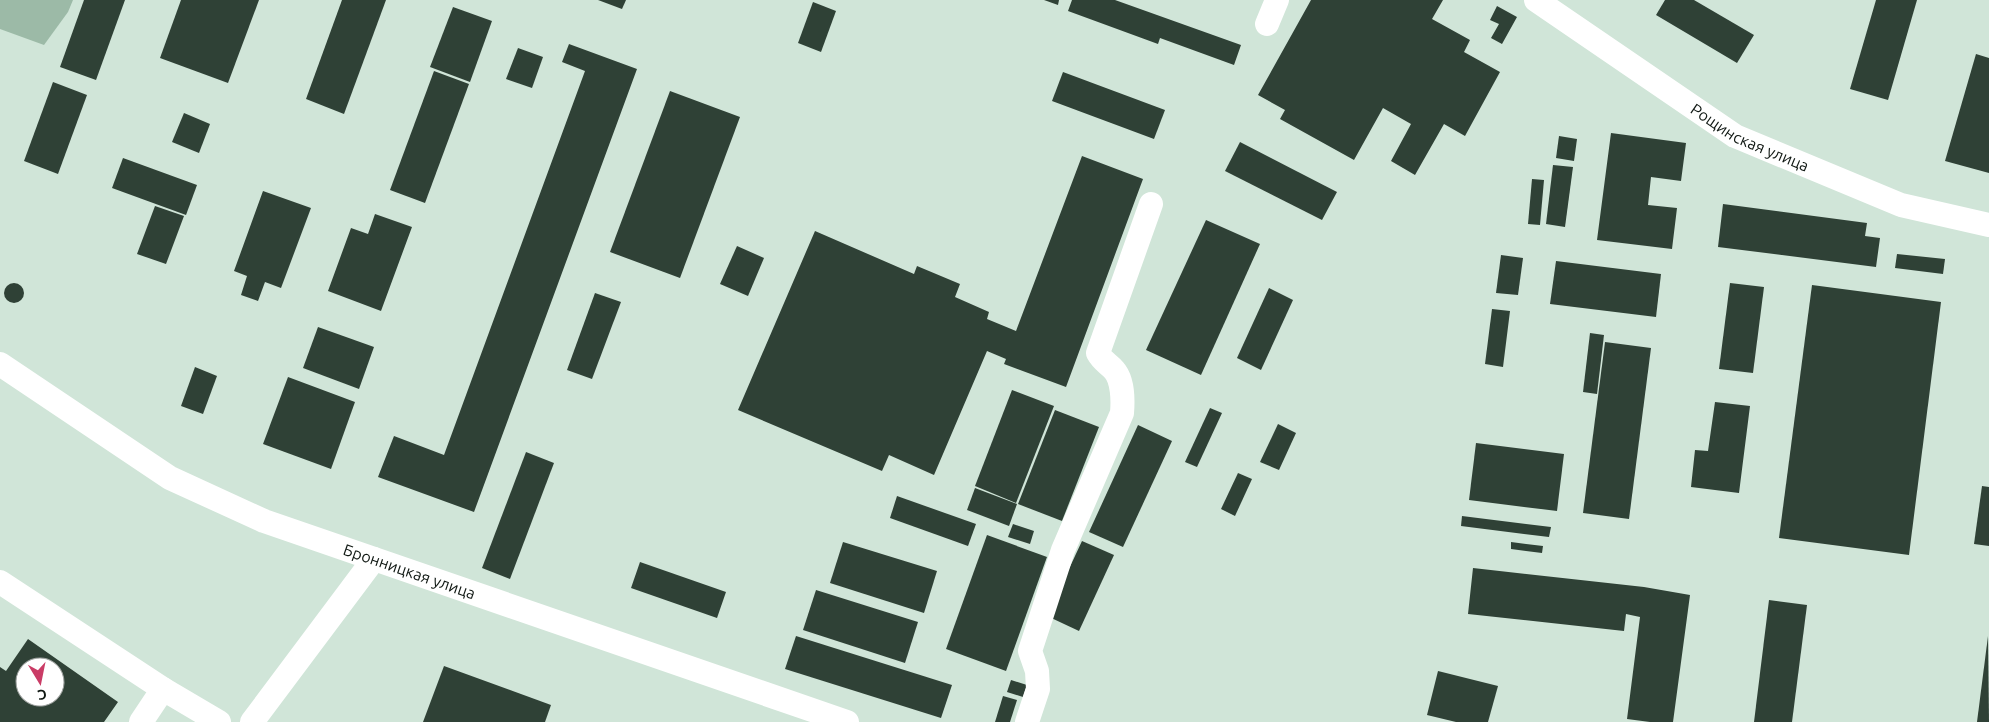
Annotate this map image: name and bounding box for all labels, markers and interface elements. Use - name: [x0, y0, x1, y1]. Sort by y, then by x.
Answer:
- street label: Рощинская улица: [1687, 100, 1812, 175]
- street label: Бронницкая улица: [341, 540, 478, 602]
- north arrow: [15, 657, 65, 707]
- text: С: [36, 686, 48, 703]

